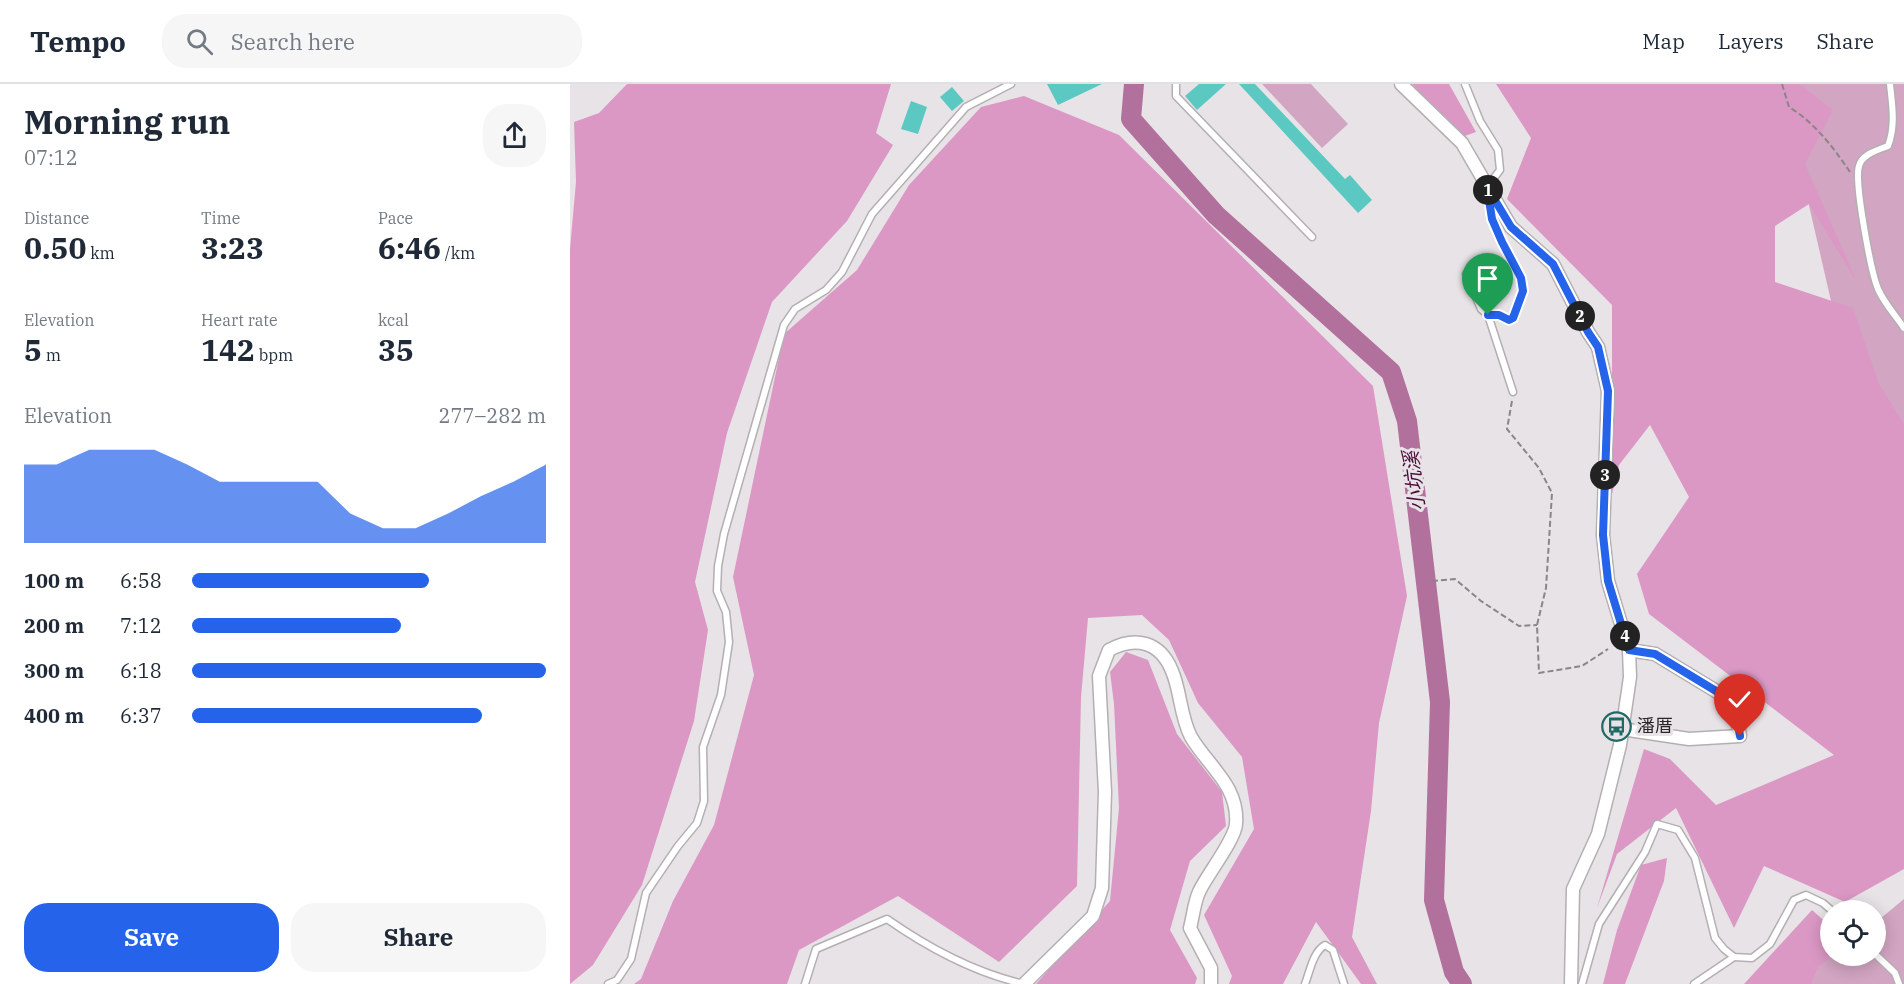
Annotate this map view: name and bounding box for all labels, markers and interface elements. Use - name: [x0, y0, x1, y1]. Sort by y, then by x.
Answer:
- search box: [162, 14, 582, 68]
- text: Tempo: [30, 23, 126, 60]
- icon: search: [183, 25, 216, 58]
- text: Search here: [231, 27, 355, 56]
- text: Map: [1642, 27, 1685, 55]
- text: Layers: [1718, 27, 1784, 55]
- text: Share: [1817, 27, 1874, 55]
- text: Morning run: [24, 100, 230, 143]
- button: share: [483, 104, 546, 167]
- text: 07:12: [24, 144, 78, 171]
- pin: 1: [1473, 175, 1503, 205]
- text: 1: [1483, 180, 1493, 200]
- text: Distance: [24, 208, 89, 228]
- text: Time: [201, 208, 240, 228]
- text: Pace: [378, 208, 413, 228]
- text: 0.50: [24, 228, 86, 267]
- text: 3:23: [201, 228, 264, 267]
- text: 6:46: [378, 228, 441, 267]
- text: km: [86, 243, 115, 263]
- text: /km: [441, 243, 475, 263]
- pin: [1462, 253, 1513, 315]
- icon: arrive: [1471, 262, 1504, 295]
- pin: 2: [1565, 301, 1595, 331]
- text: 2: [1575, 306, 1585, 326]
- text: Elevation: [24, 310, 94, 330]
- text: Heart rate: [201, 310, 278, 330]
- text: kcal: [378, 310, 409, 330]
- text: 5: [24, 330, 42, 369]
- text: 142: [201, 330, 255, 369]
- text: 35: [378, 330, 414, 369]
- text: m: [42, 345, 61, 365]
- text: bpm: [255, 345, 293, 365]
- text: Elevation: [24, 402, 112, 429]
- text: 277–282 m: [439, 402, 546, 429]
- water label: 小坑溪: [1396, 447, 1431, 512]
- pin: 3: [1590, 460, 1620, 490]
- text: 3: [1600, 465, 1610, 485]
- text: 100 m: [24, 567, 84, 594]
- text: 6:58: [120, 567, 162, 594]
- text: 200 m: [24, 612, 84, 639]
- text: 7:12: [120, 612, 162, 639]
- pin: 4: [1610, 621, 1640, 651]
- text: 4: [1620, 626, 1630, 646]
- text: 300 m: [24, 657, 84, 684]
- text: 6:18: [120, 657, 162, 684]
- pin: [1714, 674, 1765, 736]
- icon: check: [1723, 683, 1756, 716]
- text: 400 m: [24, 702, 84, 729]
- text: 6:37: [120, 702, 162, 729]
- bus stop icon: 潘厝: [1600, 710, 1632, 742]
- place label: 潘厝: [1637, 714, 1673, 737]
- map controls: [1820, 900, 1886, 966]
- button: locate: [1820, 900, 1886, 966]
- button: Save: [24, 903, 279, 972]
- button: Share: [291, 903, 546, 972]

